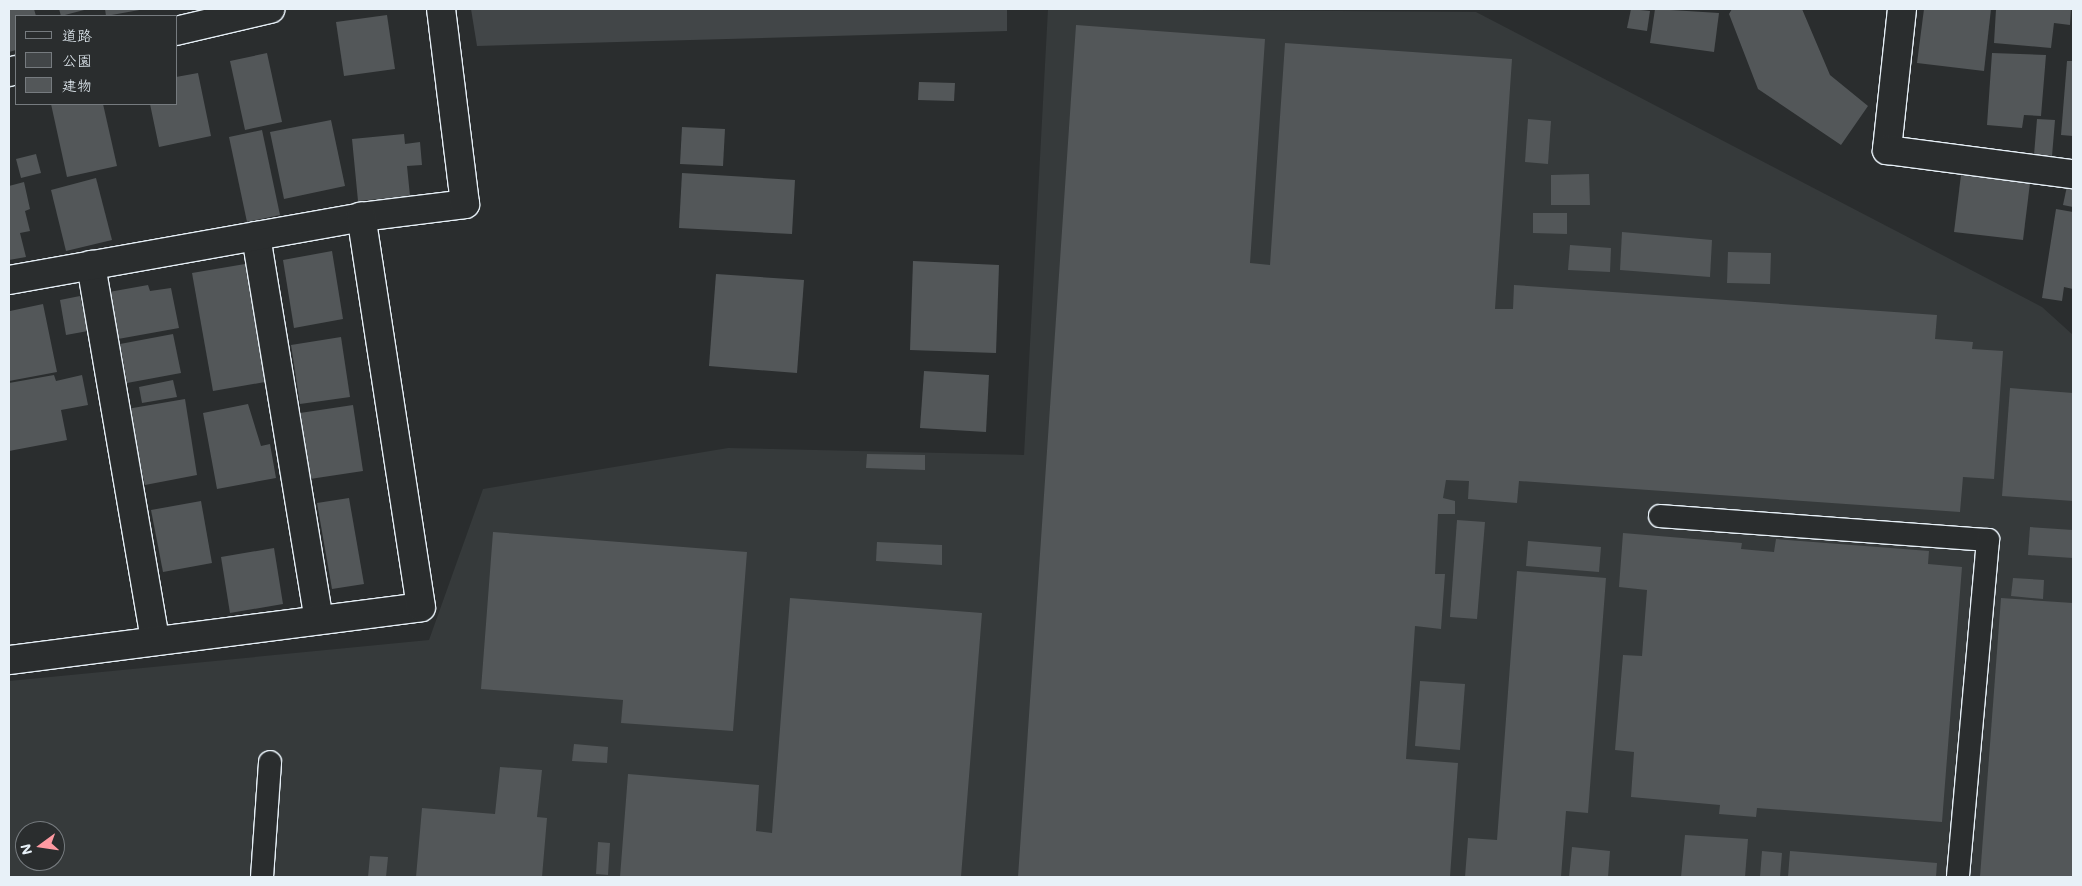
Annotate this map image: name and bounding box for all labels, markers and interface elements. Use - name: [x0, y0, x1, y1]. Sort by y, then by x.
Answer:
- legend: [15, 15, 178, 105]
- text: 道路: [62, 25, 92, 45]
- text: 公園: [62, 50, 92, 70]
- text: 建物: [62, 75, 92, 95]
- north arrow: [15, 821, 65, 871]
- text: N: [15, 842, 36, 857]

